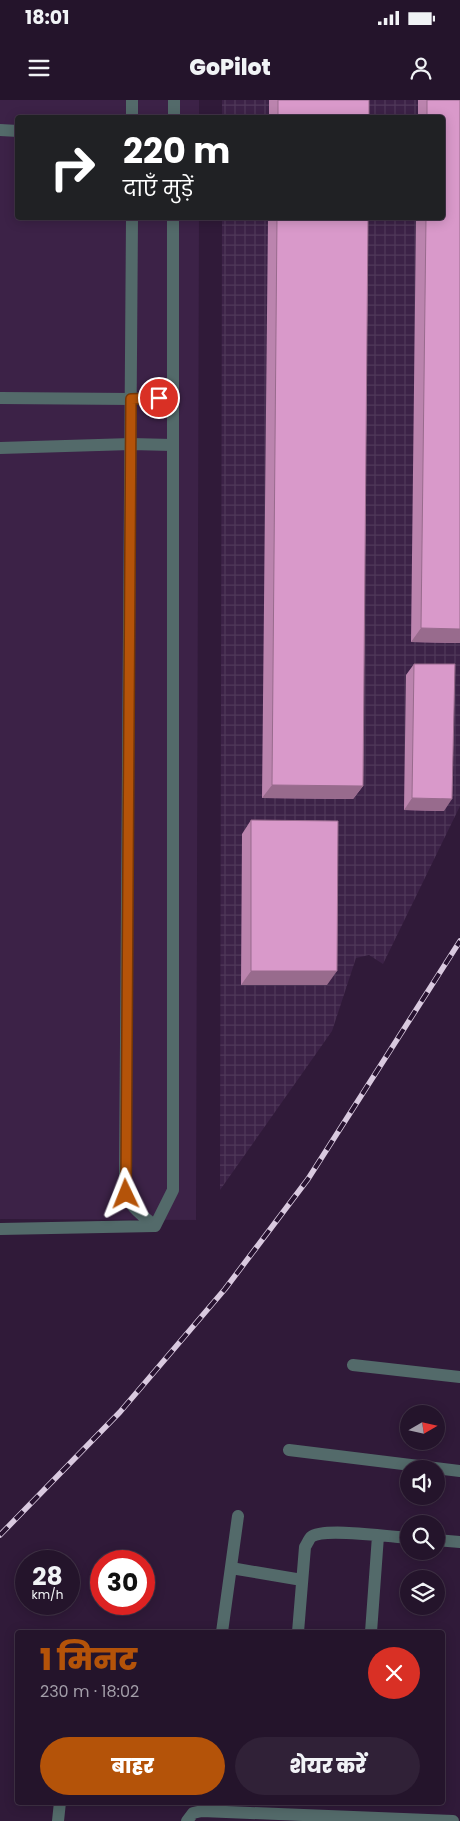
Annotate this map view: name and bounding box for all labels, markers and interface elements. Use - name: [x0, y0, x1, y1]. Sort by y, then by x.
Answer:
- text: 18:01: [25, 4, 69, 31]
- text: GoPilot: [189, 52, 271, 83]
- icon: menu: [25, 54, 53, 82]
- icon: person: [407, 54, 435, 82]
- text: 220 m: [123, 126, 230, 175]
- icon: right: [40, 135, 105, 200]
- text: दाएँ मुड़ें: [123, 173, 193, 204]
- pin: [138, 377, 180, 419]
- icon: arrive: [145, 384, 173, 412]
- position arrow: [99, 1167, 151, 1219]
- north arrow: [400, 1405, 445, 1450]
- map controls: [400, 1405, 445, 1615]
- button: sound: [400, 1460, 445, 1505]
- button: search: [400, 1515, 445, 1560]
- speed limit sign: 30: [90, 1550, 155, 1615]
- text: 28: [32, 1559, 63, 1594]
- button: layers: [400, 1570, 445, 1615]
- text: km/h: [32, 1586, 63, 1603]
- text: 1 मिनट: [40, 1638, 137, 1681]
- button: close: [368, 1647, 420, 1699]
- text: 230 m · 18:02: [40, 1680, 139, 1703]
- button: बाहर: [40, 1737, 225, 1795]
- button: शेयर करें: [235, 1737, 420, 1795]

